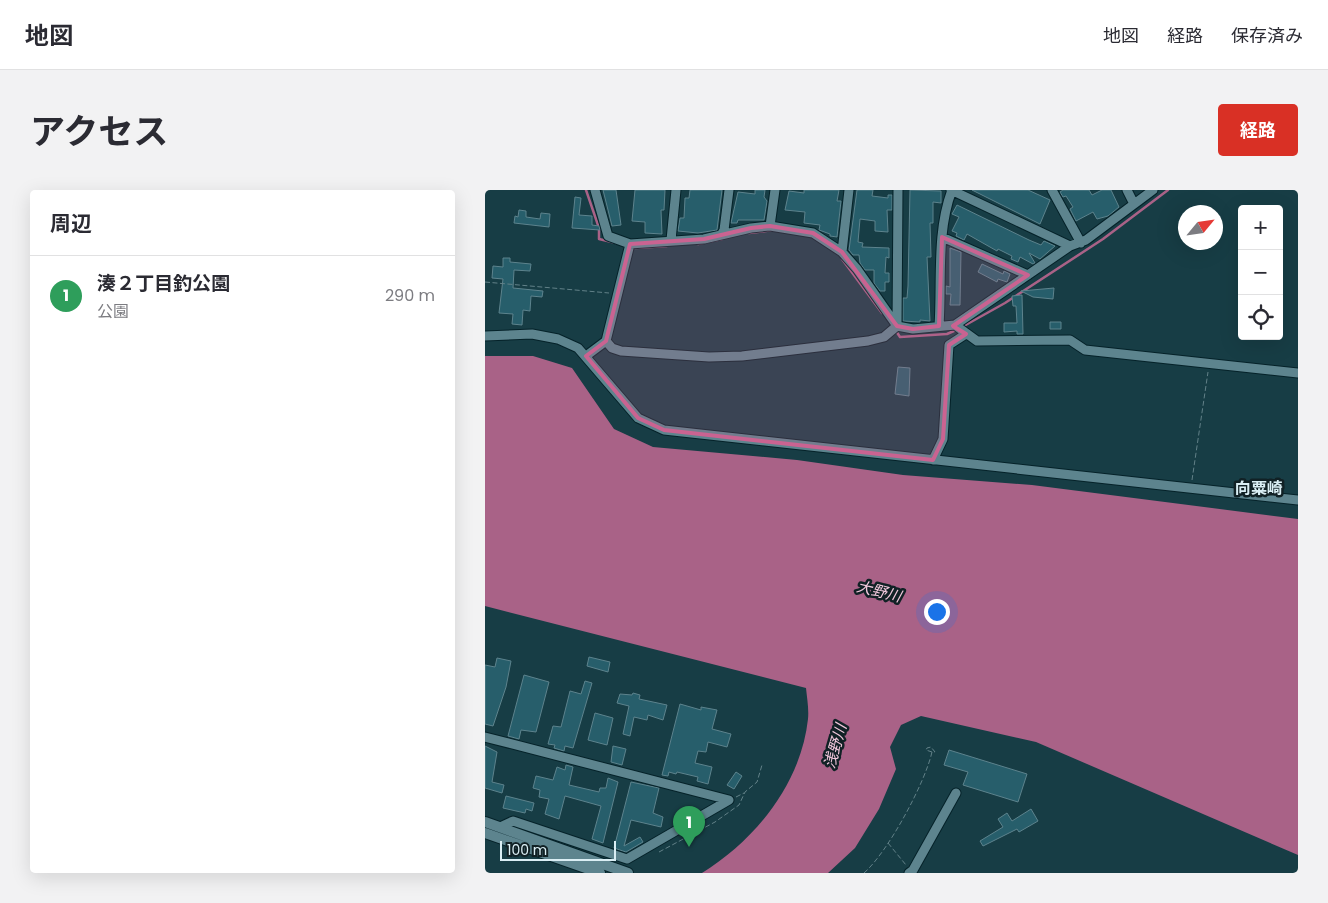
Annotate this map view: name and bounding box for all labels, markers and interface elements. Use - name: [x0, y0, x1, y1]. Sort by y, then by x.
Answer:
- text: 地図: [25, 19, 73, 52]
- text: 地図: [1103, 23, 1139, 48]
- text: 経路: [1167, 23, 1203, 48]
- text: 保存済み: [1231, 23, 1303, 48]
- button: 経路: [1218, 104, 1298, 156]
- text: アクセス: [30, 107, 168, 156]
- north arrow: [1178, 205, 1223, 250]
- map controls: [1238, 205, 1283, 340]
- button: +: [1238, 205, 1283, 250]
- text: 周辺: [50, 209, 92, 238]
- button: −: [1238, 250, 1283, 295]
- text: 湊２丁目釣公園: [97, 270, 230, 297]
- text: 1: [63, 284, 69, 307]
- text: 290 m: [385, 284, 435, 307]
- button: locate: [1238, 295, 1283, 340]
- text: 公園: [97, 300, 129, 323]
- district label: 向粟崎: [1235, 477, 1283, 500]
- water label: 大野川: [855, 575, 905, 607]
- your location: [924, 599, 950, 625]
- water label: 浅野川: [819, 720, 852, 771]
- pin: 1: [673, 806, 705, 847]
- scale bar: [500, 838, 616, 861]
- text: 100 m: [507, 840, 547, 860]

